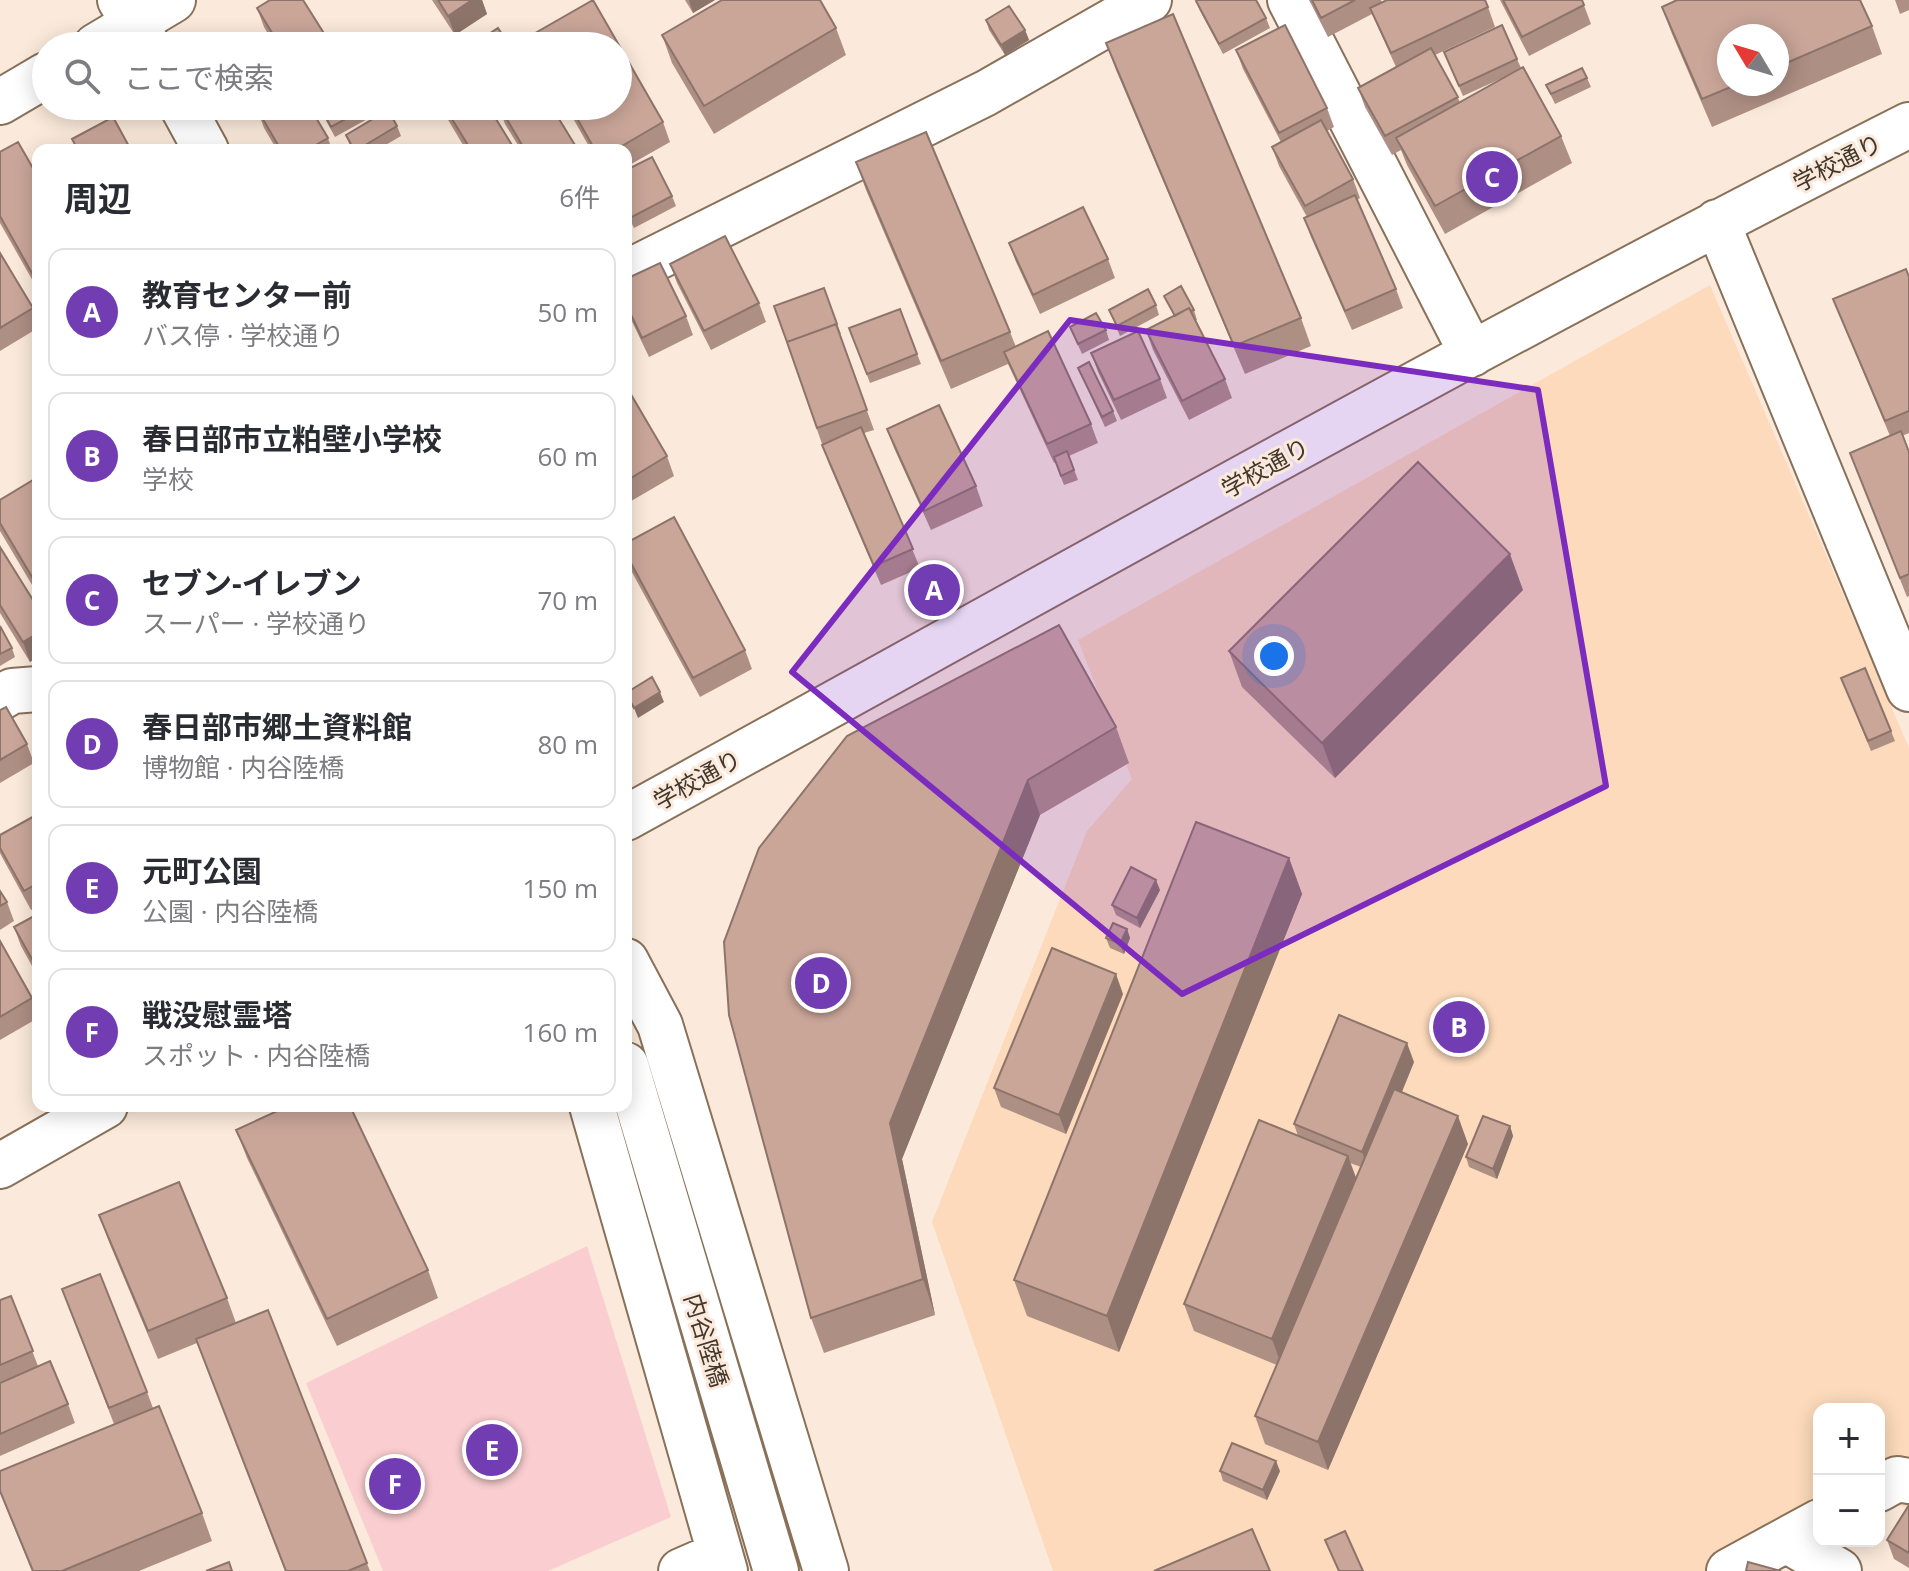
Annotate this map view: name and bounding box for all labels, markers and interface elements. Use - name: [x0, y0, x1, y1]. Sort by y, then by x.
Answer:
- north arrow: [1717, 24, 1789, 96]
- search box: [32, 32, 632, 120]
- icon: search: [60, 54, 104, 98]
- text: ここで検索: [124, 57, 274, 98]
- street label: 学校通り: [1787, 126, 1887, 198]
- pin: C: [1466, 147, 1518, 207]
- text: 周辺: [64, 175, 132, 221]
- text: 6件: [559, 179, 600, 215]
- text: 教育センター前: [142, 274, 352, 315]
- text: A: [83, 294, 101, 330]
- text: 50 m: [537, 294, 598, 330]
- text: バス停 · 学校通り: [142, 317, 344, 353]
- text: 春日部市立粕壁小学校: [142, 418, 442, 459]
- street label: 学校通り: [1215, 429, 1315, 505]
- text: B: [83, 438, 101, 474]
- text: 60 m: [537, 438, 598, 474]
- text: 学校: [142, 461, 194, 497]
- pin: A: [908, 560, 960, 620]
- text: セブン-イレブン: [142, 562, 362, 603]
- text: C: [84, 582, 100, 618]
- text: 70 m: [537, 582, 598, 618]
- text: スーパー · 学校通り: [142, 605, 370, 641]
- your location: [1254, 636, 1294, 676]
- text: 春日部市郷土資料館: [142, 706, 412, 747]
- text: D: [82, 726, 102, 762]
- text: 80 m: [537, 726, 598, 762]
- street label: 学校通り: [647, 741, 747, 817]
- text: 博物館 · 内谷陸橋: [142, 749, 344, 785]
- text: 元町公園: [142, 850, 262, 891]
- text: E: [85, 870, 99, 906]
- text: 150 m: [523, 870, 598, 906]
- text: 公園 · 内谷陸橋: [142, 893, 318, 929]
- pin: D: [795, 953, 847, 1013]
- text: 戦没慰霊塔: [142, 994, 292, 1035]
- pin: B: [1433, 997, 1485, 1057]
- text: F: [85, 1014, 99, 1050]
- text: 160 m: [523, 1014, 598, 1050]
- text: スポット · 内谷陸橋: [142, 1037, 370, 1073]
- street label: 内谷陸橋: [677, 1289, 737, 1391]
- map controls: [1813, 1403, 1885, 1547]
- button: +: [1813, 1403, 1885, 1475]
- pin: E: [466, 1420, 518, 1480]
- pin: F: [369, 1454, 421, 1514]
- button: −: [1813, 1475, 1885, 1547]

